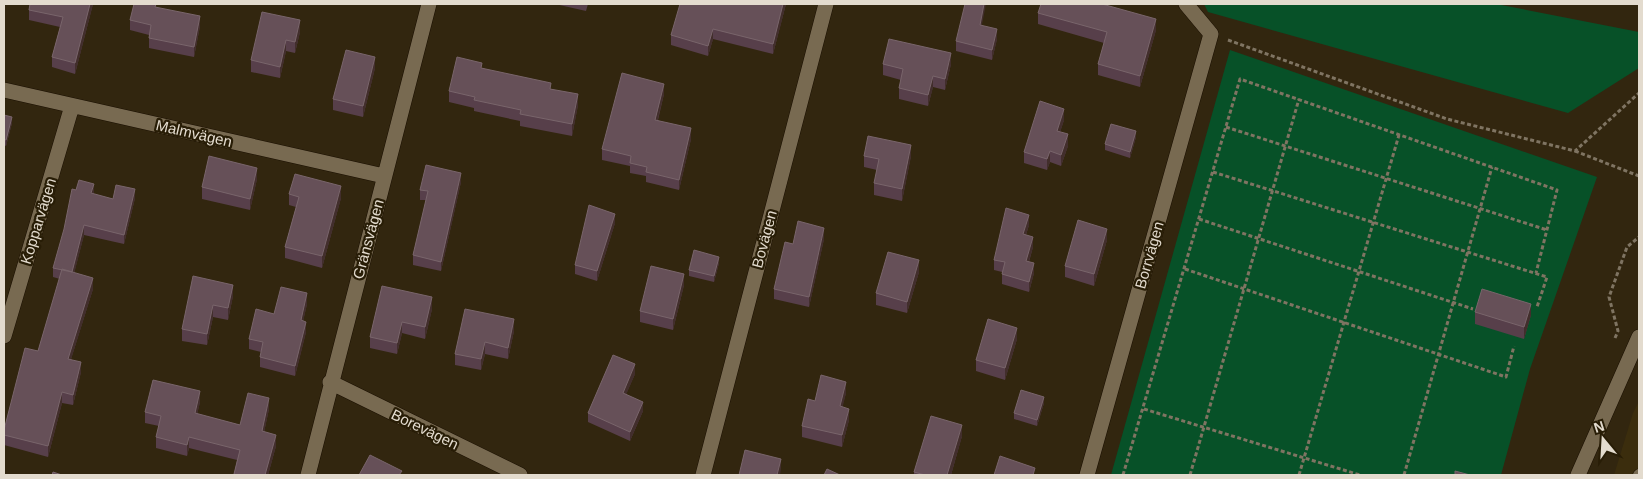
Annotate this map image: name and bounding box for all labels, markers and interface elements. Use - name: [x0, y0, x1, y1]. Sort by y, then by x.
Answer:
- street label: Malmvägen: [154, 116, 234, 150]
- street label: Kopparvägen: [17, 176, 59, 266]
- street label: Gränsvägen: [349, 197, 387, 281]
- street label: Bovägen: [748, 208, 780, 270]
- street label: Borrvägen: [1131, 219, 1167, 291]
- street label: Borevägen: [389, 405, 461, 453]
- north arrow: [1578, 414, 1628, 464]
- text: N: [1592, 417, 1606, 436]

